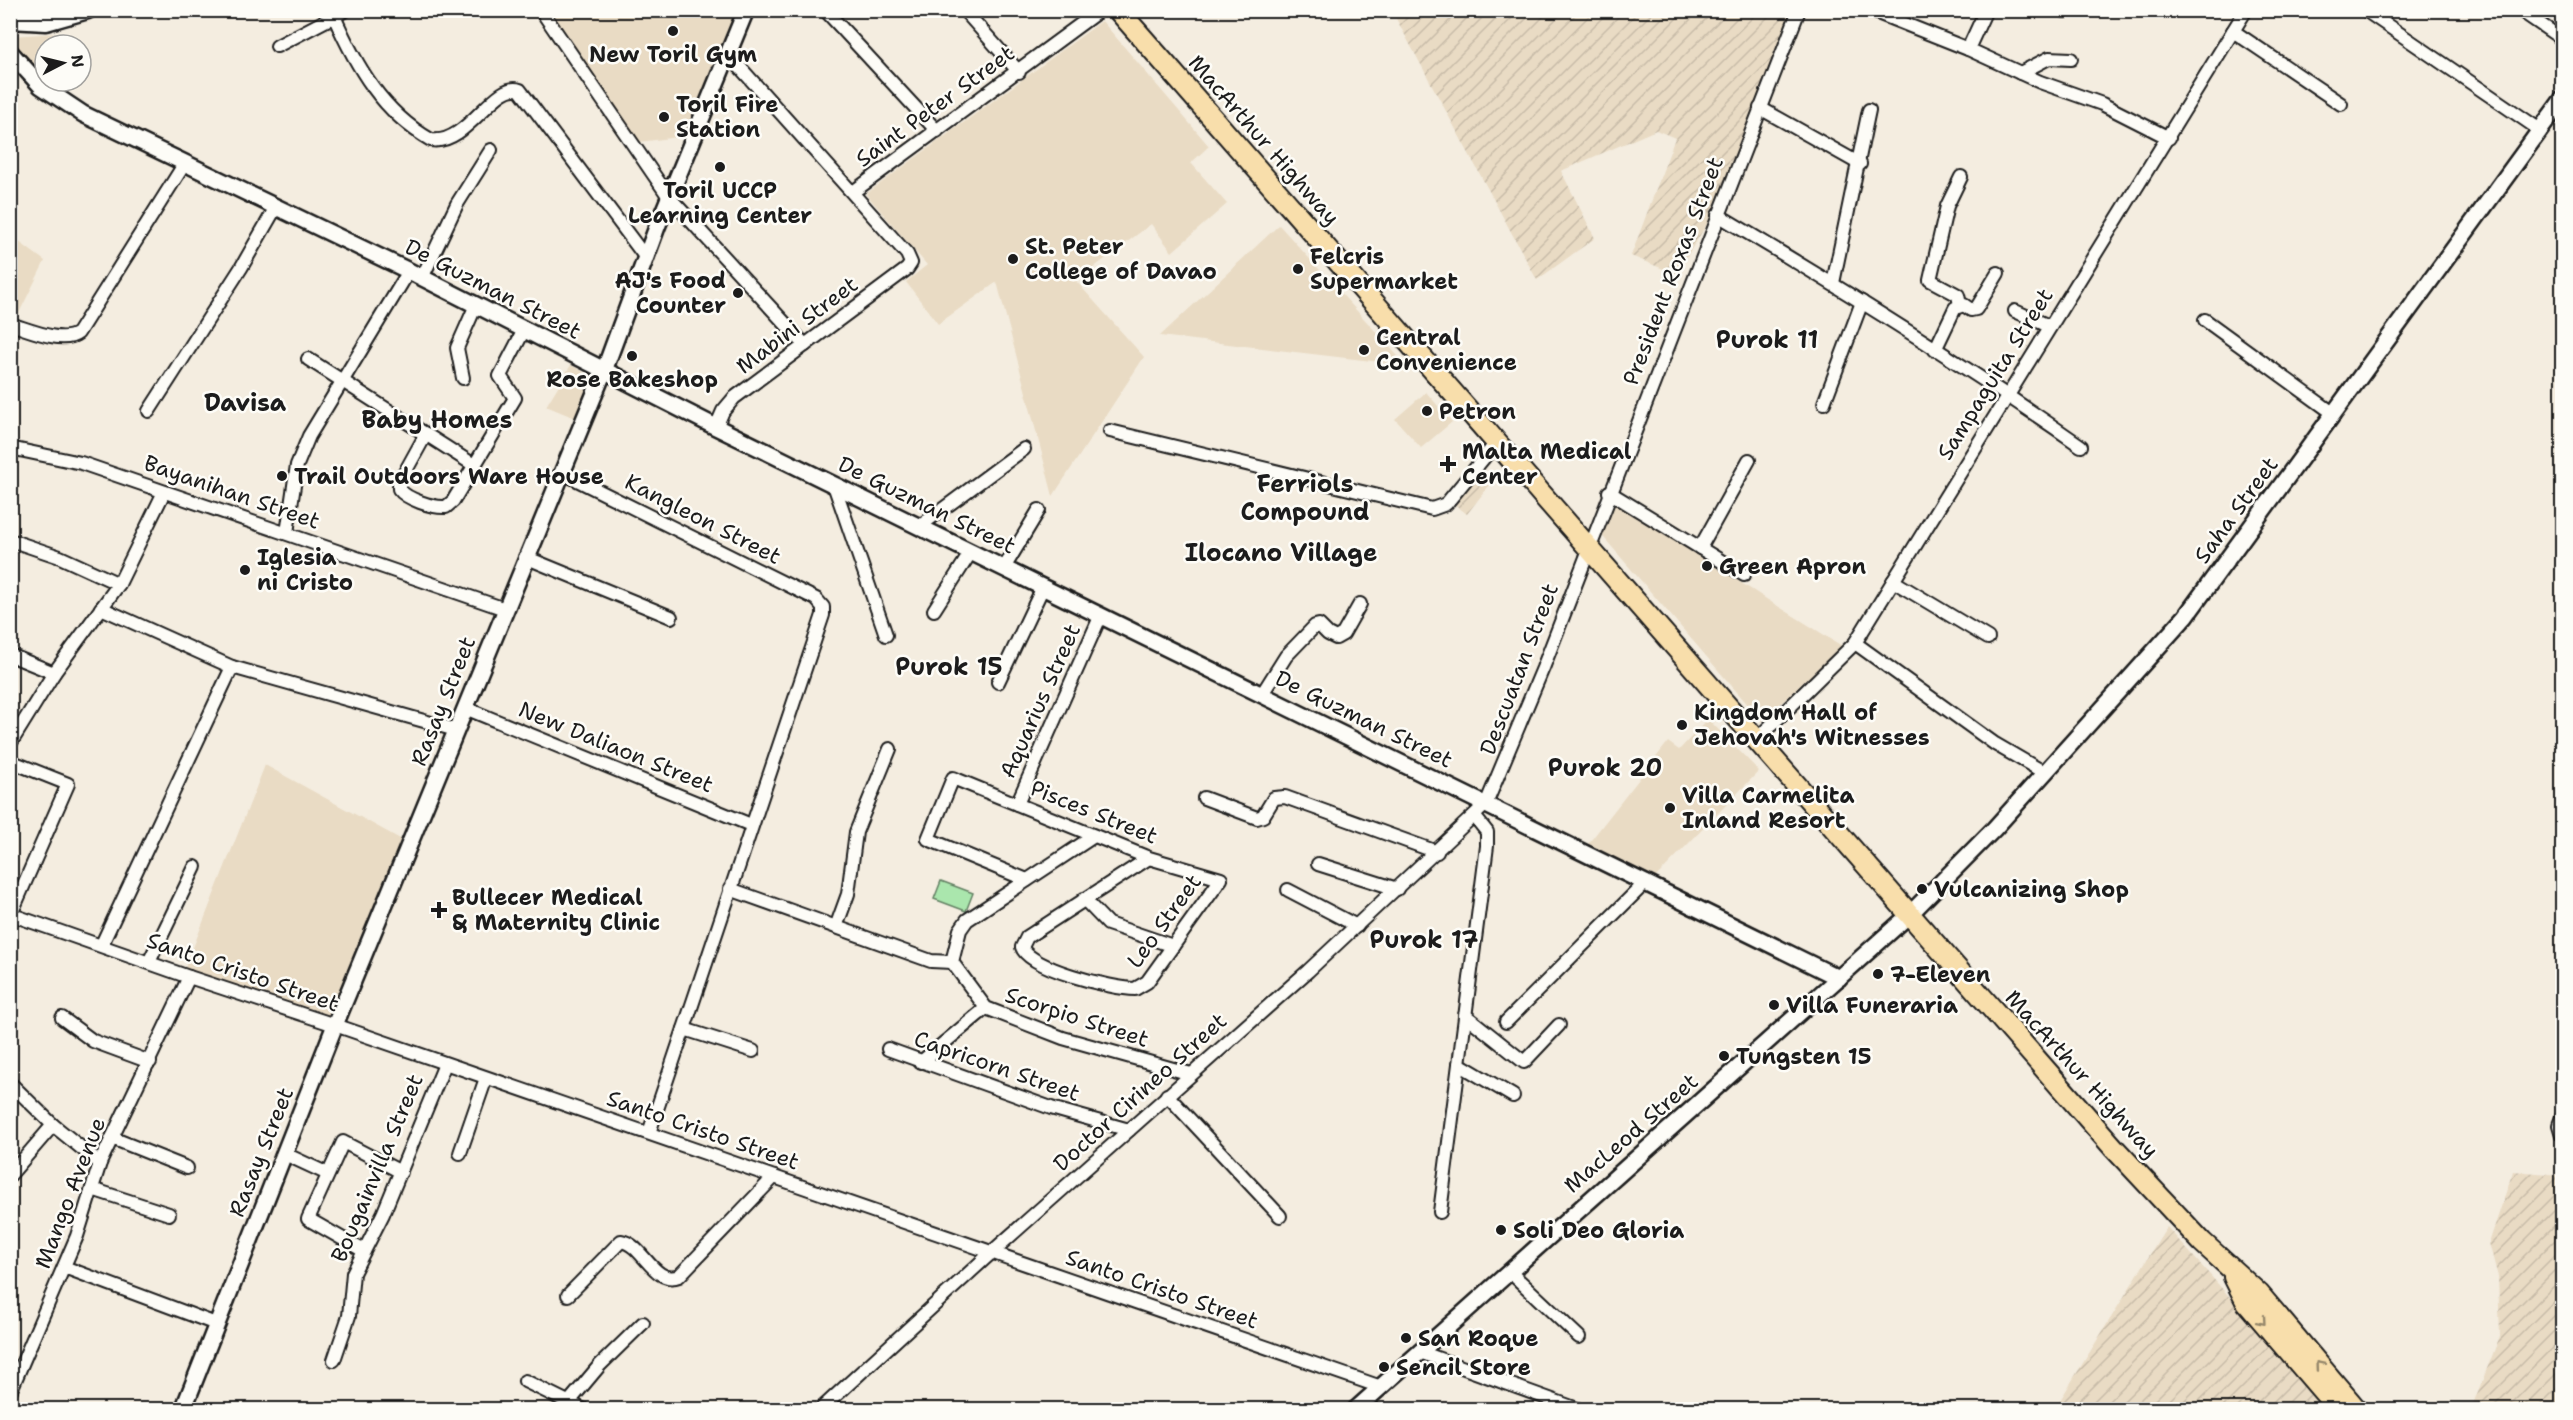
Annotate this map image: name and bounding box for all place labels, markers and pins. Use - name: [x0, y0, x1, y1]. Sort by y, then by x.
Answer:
- marker: New Toril Gym: [666, 24, 680, 38]
- place label: New Toril Gym: [589, 40, 757, 69]
- place label: Toril Fire Station: [676, 90, 779, 144]
- marker: Toril Fire Station: [657, 110, 671, 124]
- marker: Toril UCCP Learning Center: [713, 160, 727, 174]
- place label: Toril UCCP Learning Center: [628, 176, 812, 230]
- place label: St. Peter College of Davao: [1025, 232, 1217, 286]
- place label: Felcris Supermarket: [1310, 242, 1458, 296]
- marker: St. Peter College of Davao: [1006, 252, 1020, 266]
- marker: Felcris Supermarket: [1291, 262, 1305, 276]
- place label: AJ's Food Counter: [615, 266, 726, 320]
- marker: AJ's Food Counter: [731, 286, 745, 300]
- place label: Central Convenience: [1376, 323, 1517, 377]
- marker: Central Convenience: [1357, 343, 1371, 357]
- marker: Rose Bakeshop: [625, 349, 639, 363]
- place label: Rose Bakeshop: [546, 365, 718, 394]
- place label: Petron: [1439, 397, 1516, 426]
- marker: Petron: [1420, 404, 1434, 418]
- place label: Malta Medical Center: [1462, 437, 1632, 491]
- marker: Malta Medical Center: [1439, 455, 1457, 473]
- place label: Trail Outdoors Ware House: [294, 462, 604, 491]
- marker: Trail Outdoors Ware House: [275, 469, 289, 483]
- place label: Iglesia ni Cristo: [257, 543, 353, 597]
- place label: Green Apron: [1719, 552, 1867, 581]
- marker: Green Apron: [1700, 559, 1714, 573]
- marker: Iglesia ni Cristo: [238, 563, 252, 577]
- place label: Kingdom Hall of Jehovah's Witnesses: [1694, 698, 1930, 752]
- marker: Kingdom Hall of Jehovah's Witnesses: [1675, 718, 1689, 732]
- place label: Villa Carmelita Inland Resort: [1682, 781, 1854, 835]
- marker: Villa Carmelita Inland Resort: [1663, 801, 1677, 815]
- place label: Vulcanizing Shop: [1934, 875, 2129, 904]
- marker: Vulcanizing Shop: [1915, 882, 1929, 896]
- place label: Bullecer Medical & Maternity Clinic: [452, 883, 660, 937]
- marker: Bullecer Medical & Maternity Clinic: [430, 901, 448, 919]
- place label: 7-Eleven: [1890, 960, 1991, 989]
- marker: 7-Eleven: [1871, 967, 1885, 981]
- place label: Villa Funeraria: [1786, 991, 1958, 1020]
- marker: Villa Funeraria: [1767, 998, 1781, 1012]
- place label: Tungsten 15: [1736, 1042, 1872, 1071]
- marker: Tungsten 15: [1717, 1049, 1731, 1063]
- place label: Soli Deo Gloria: [1513, 1216, 1684, 1245]
- marker: Soli Deo Gloria: [1494, 1223, 1508, 1237]
- place label: San Roque: [1418, 1324, 1539, 1353]
- marker: San Roque: [1399, 1331, 1413, 1345]
- place label: Sencil Store: [1396, 1353, 1531, 1382]
- marker: Sencil Store: [1377, 1360, 1391, 1374]

